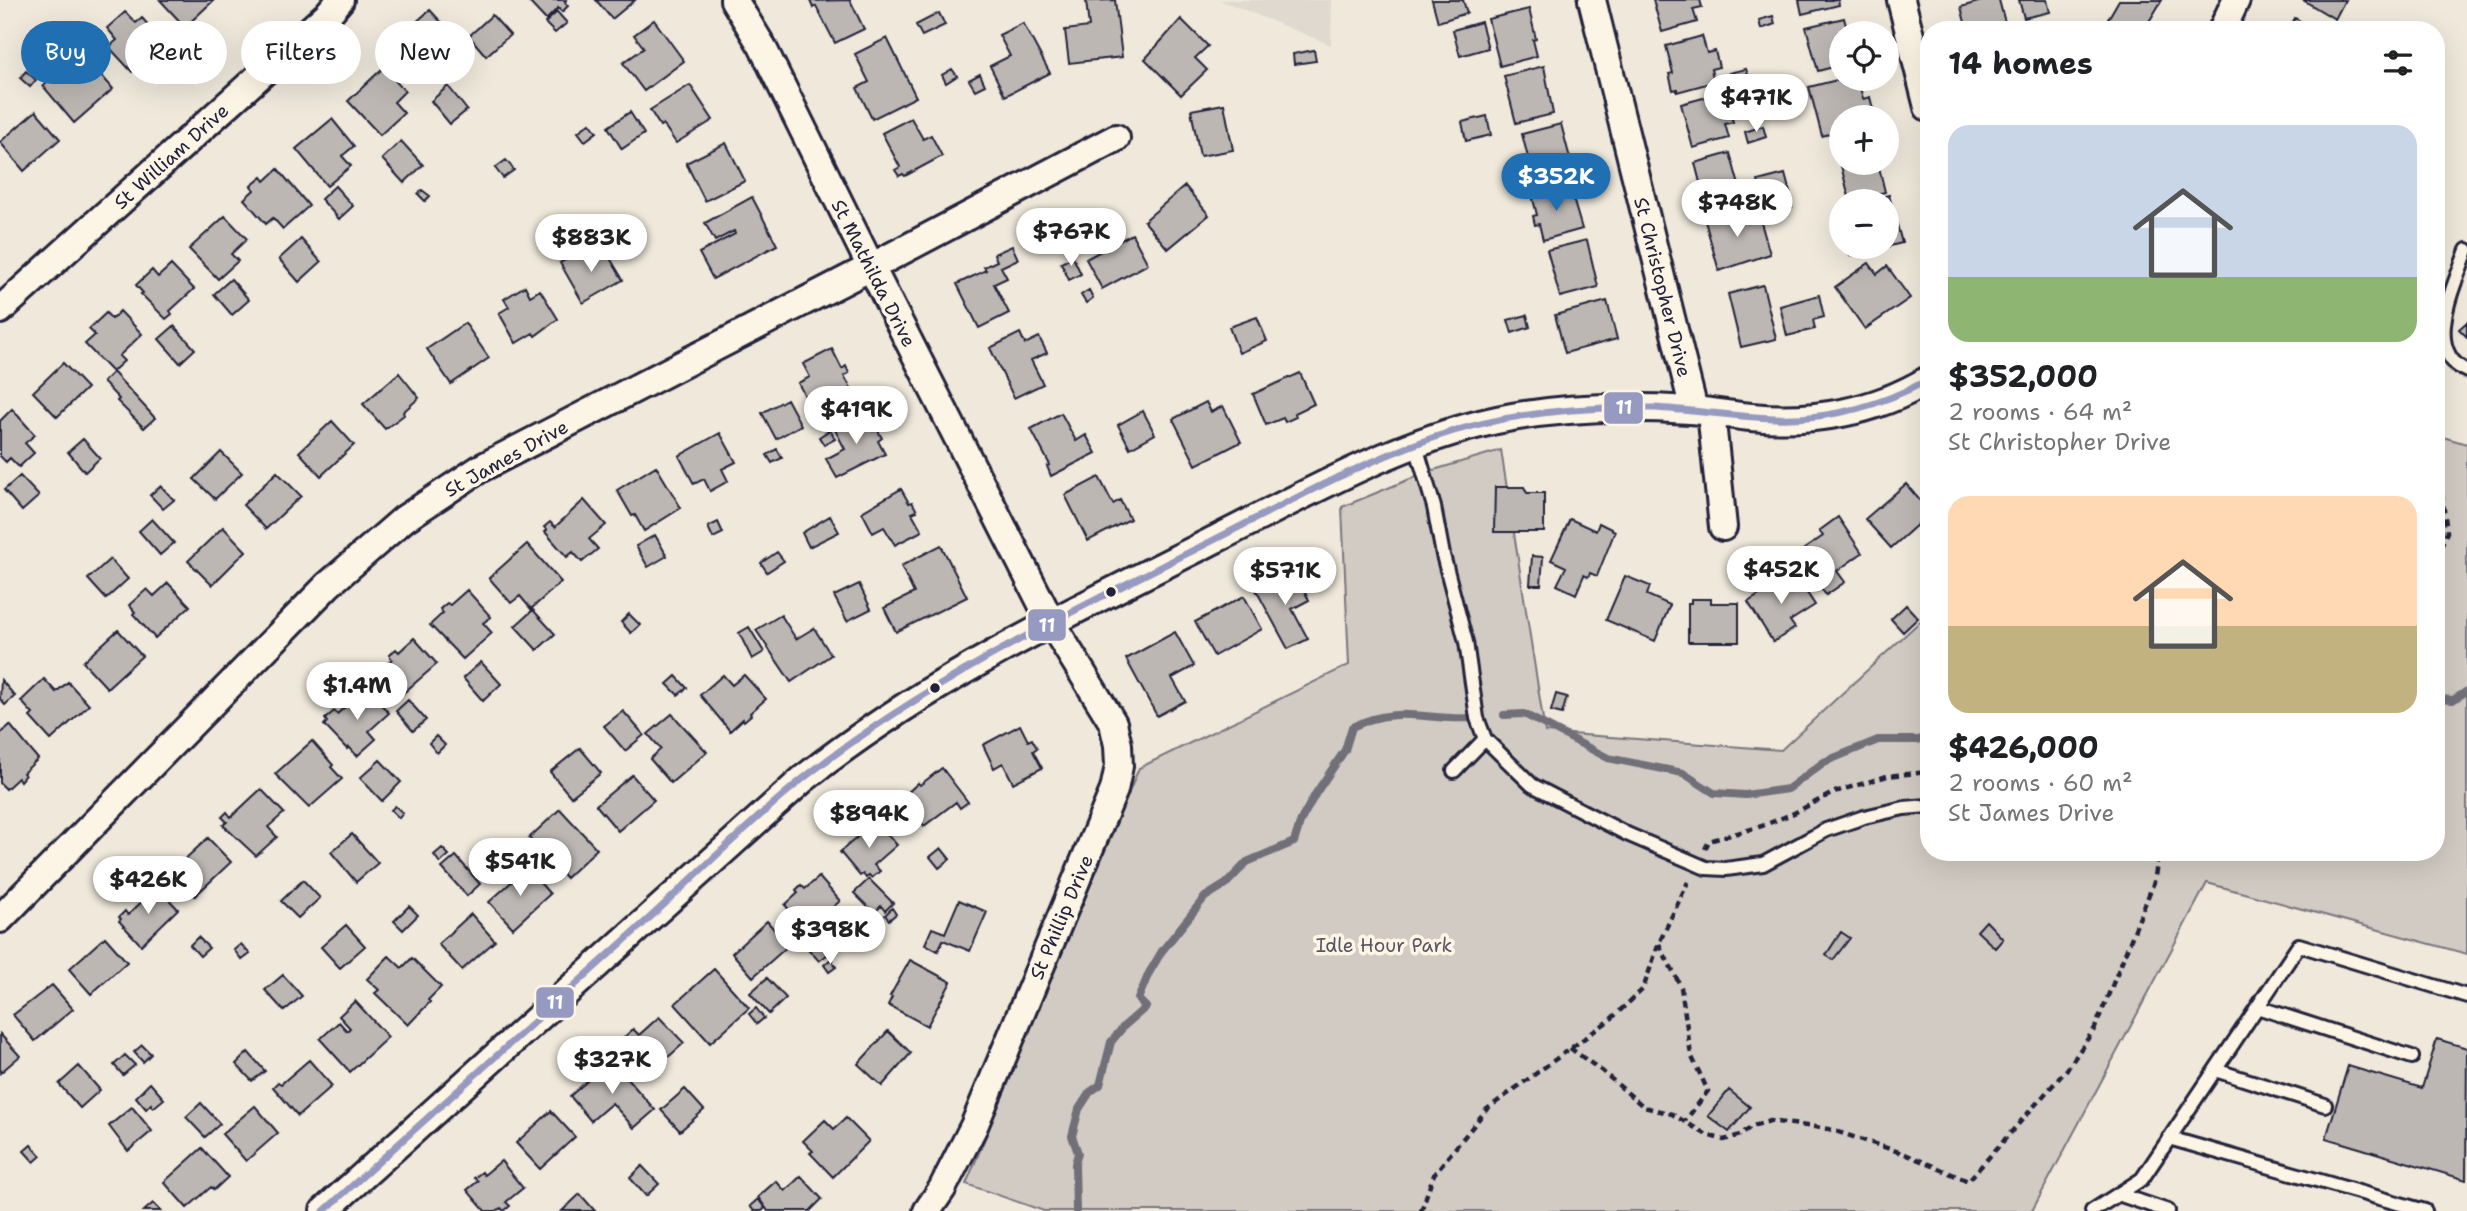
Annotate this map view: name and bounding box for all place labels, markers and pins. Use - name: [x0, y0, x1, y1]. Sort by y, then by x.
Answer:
- pin: $471K: [1707, 74, 1805, 134]
- pin: $352K: [1507, 154, 1605, 213]
- pin: $748K: [1688, 180, 1786, 239]
- pin: $767K: [1022, 208, 1120, 268]
- pin: $883K: [542, 215, 640, 274]
- pin: $419K: [807, 386, 905, 446]
- pin: $452K: [1732, 546, 1830, 606]
- pin: $571K: [1236, 548, 1334, 607]
- unlabelled marker: [1104, 585, 1118, 599]
- pin: $1.4M: [308, 662, 406, 722]
- unlabelled marker: [928, 681, 942, 695]
- pin: $894K: [820, 790, 918, 850]
- pin: $541K: [471, 838, 569, 898]
- pin: $426K: [99, 856, 197, 916]
- pin: $398K: [781, 906, 879, 966]
- pin: $327K: [563, 1036, 661, 1096]

